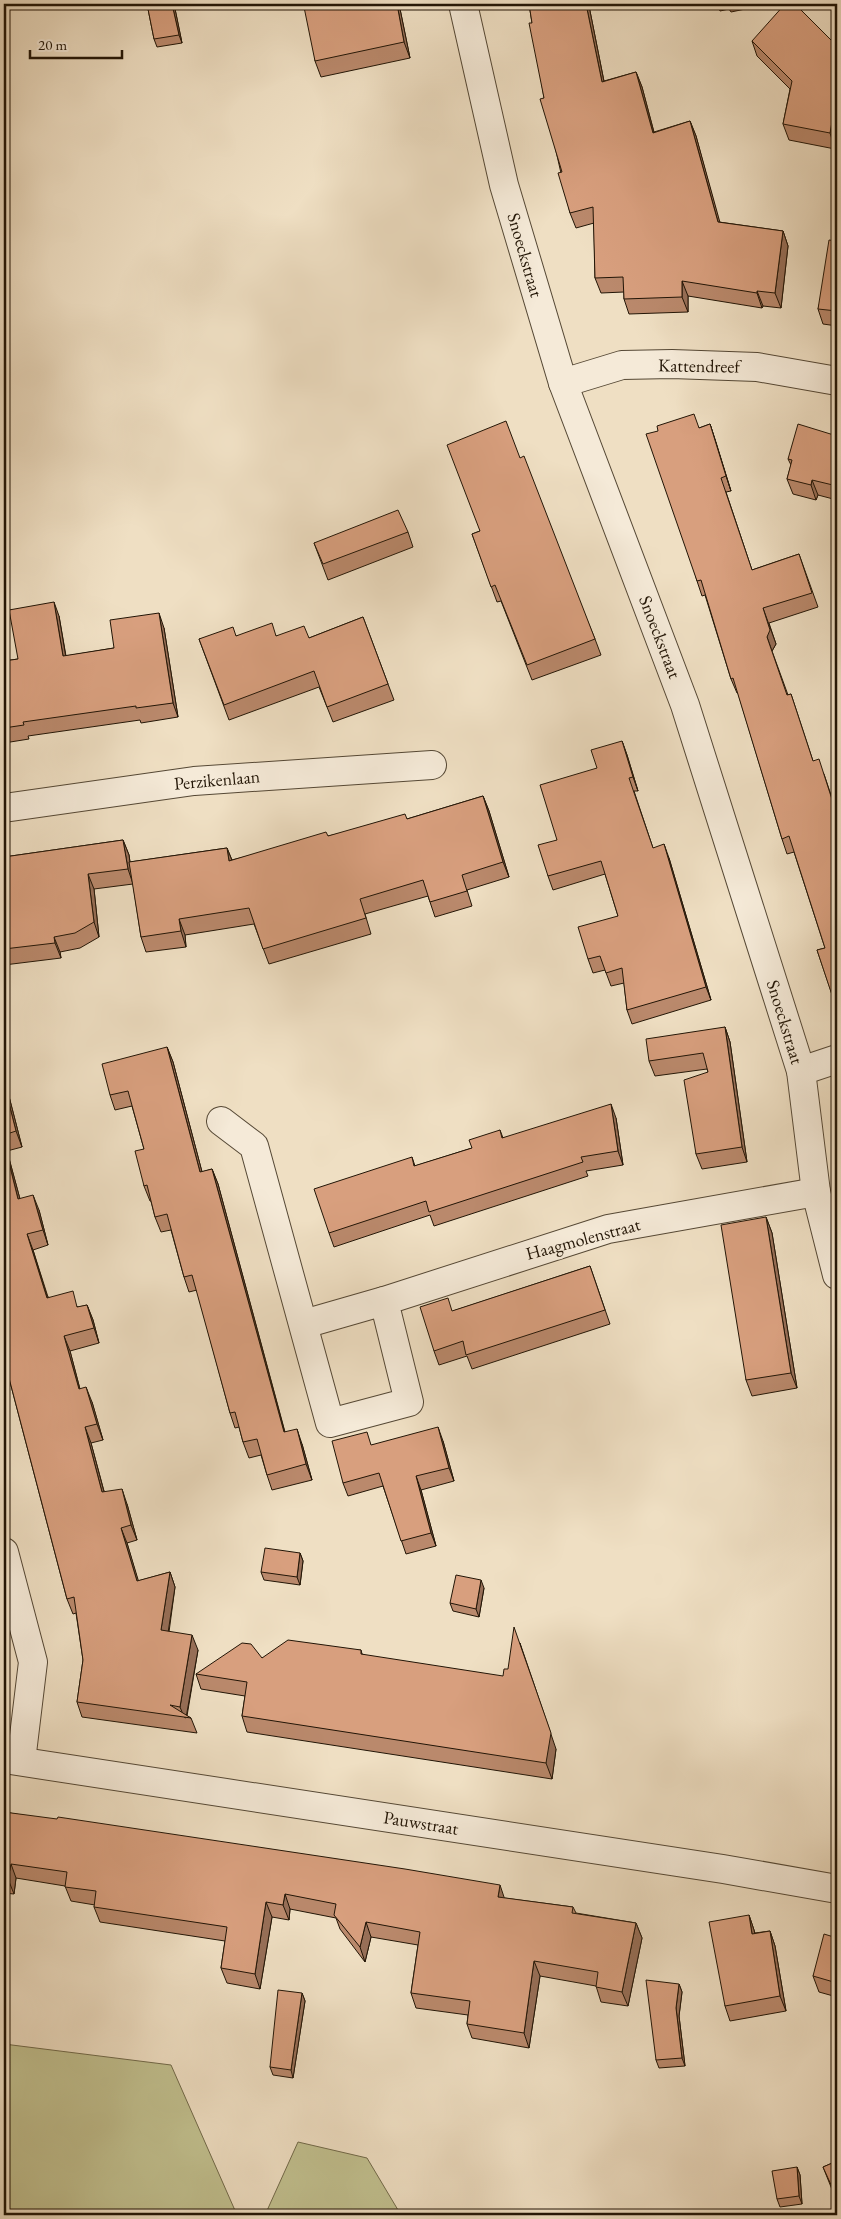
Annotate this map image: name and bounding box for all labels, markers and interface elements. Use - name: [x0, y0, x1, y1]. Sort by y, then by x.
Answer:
- scale bar: [30, 28, 122, 60]
- text: 20 m: [38, 35, 67, 54]
- street label: Snoeckstraat: [502, 210, 549, 300]
- street label: Kattendreef: [658, 353, 742, 378]
- street label: Snoeckstraat: [634, 592, 687, 682]
- street label: Perzikenlaan: [173, 764, 261, 795]
- street label: Snoeckstraat: [762, 977, 809, 1067]
- street label: Haagmolenstraat: [523, 1212, 643, 1265]
- street label: Pauwstraat: [382, 1805, 461, 1840]

